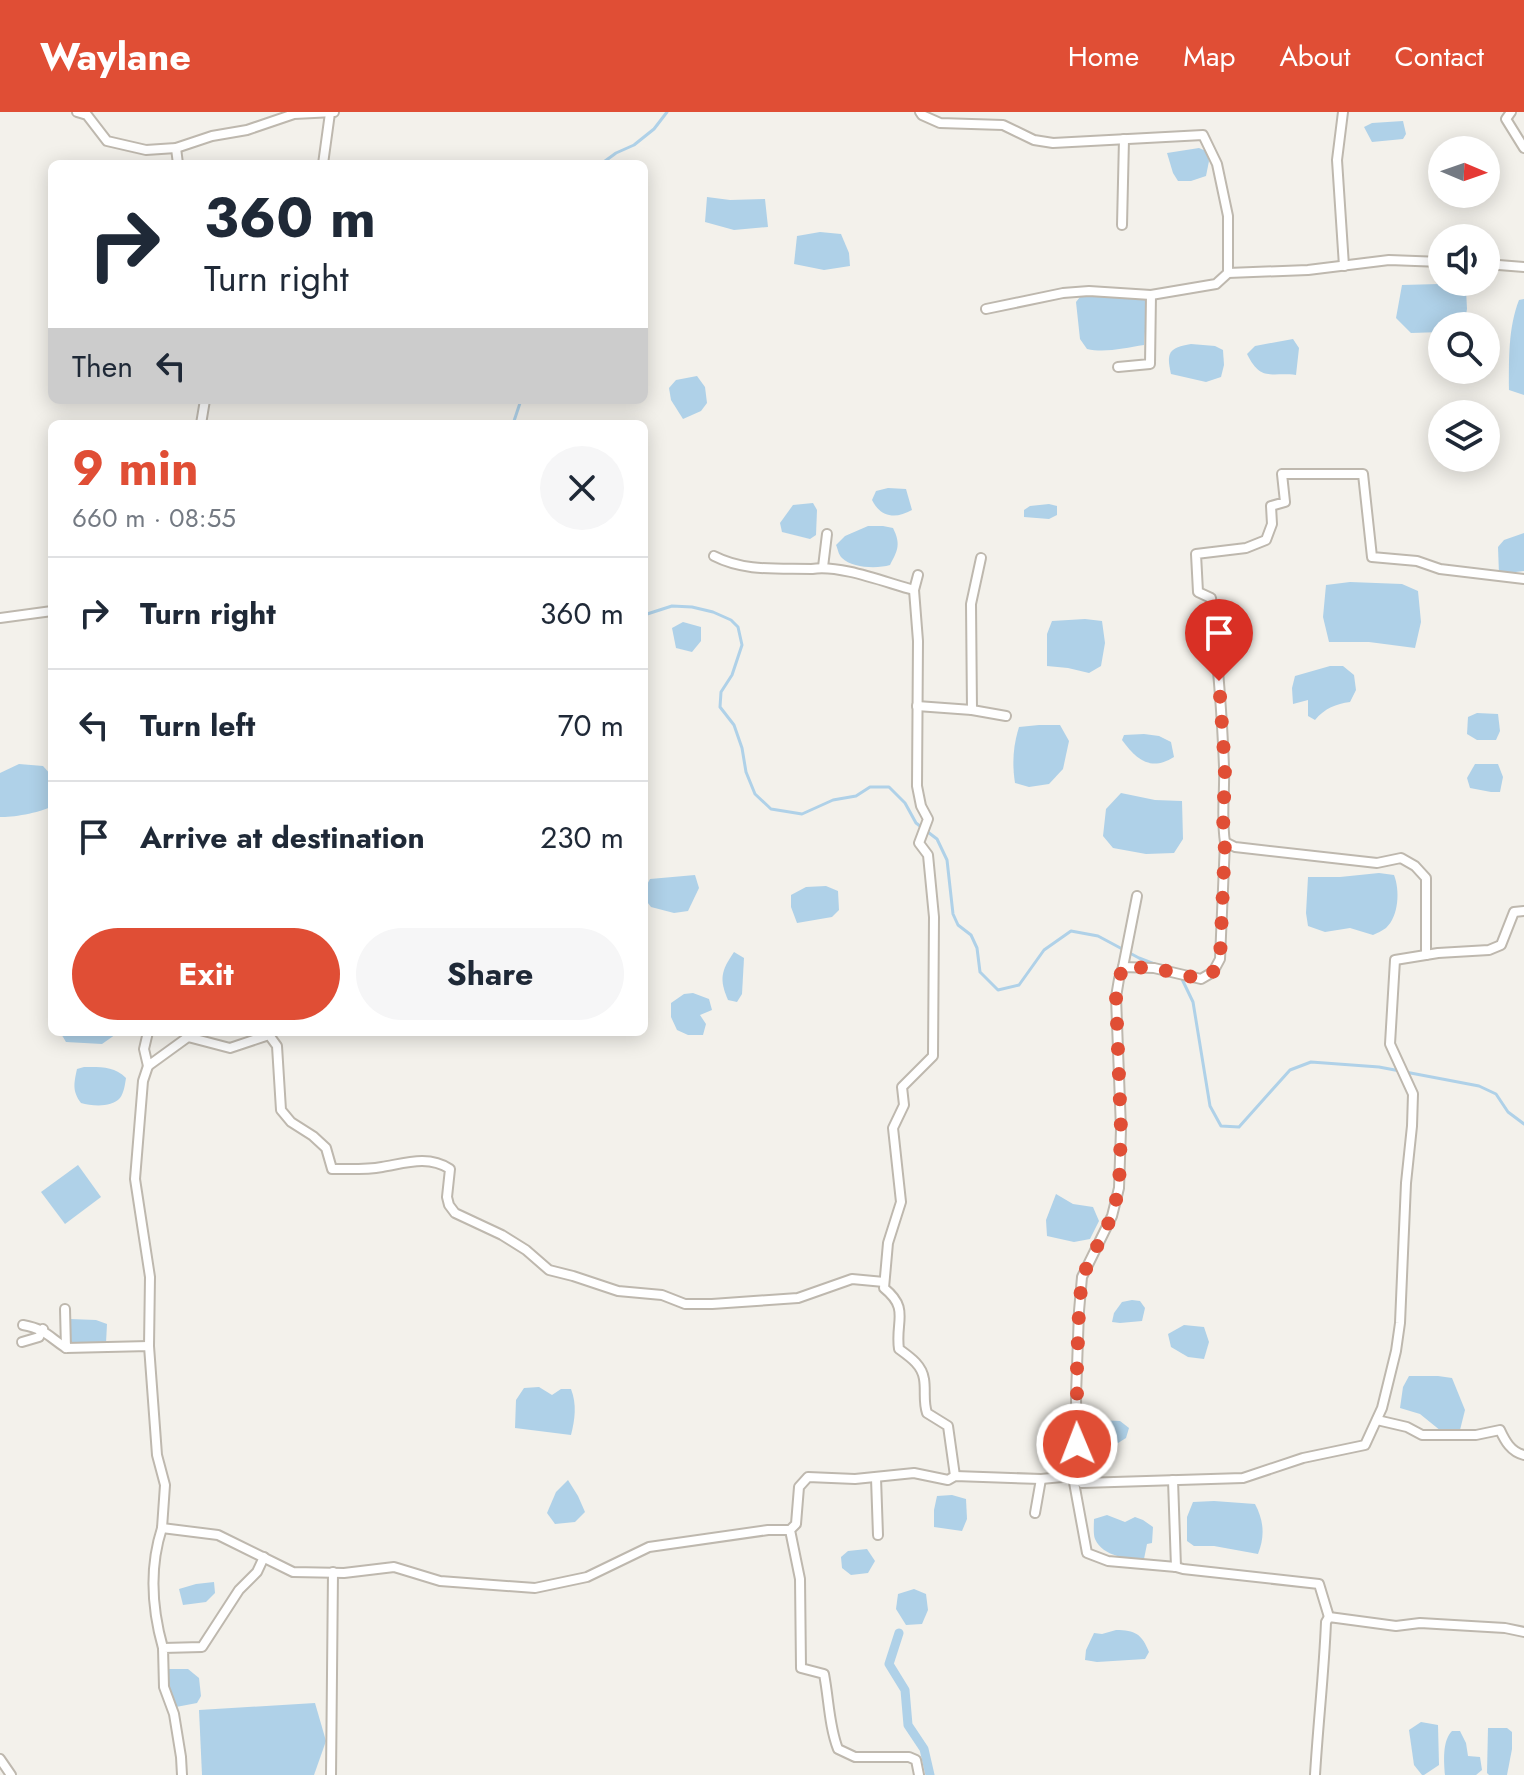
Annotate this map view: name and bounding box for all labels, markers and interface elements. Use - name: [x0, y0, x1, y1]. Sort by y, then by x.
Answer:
- text: Waylane: [40, 29, 191, 84]
- text: Home: [1068, 36, 1139, 77]
- text: Map: [1183, 36, 1235, 77]
- text: About: [1279, 36, 1351, 77]
- text: Contact: [1395, 36, 1484, 77]
- north arrow: [1428, 136, 1500, 208]
- map controls: [1428, 136, 1500, 472]
- text: 360 m: [204, 177, 376, 258]
- icon: right: [72, 192, 176, 296]
- button: sound: [1428, 224, 1500, 296]
- text: Turn right: [204, 252, 349, 304]
- button: search: [1428, 312, 1500, 384]
- icon: left: [149, 344, 193, 388]
- text: Then: [72, 345, 133, 388]
- button: layers: [1428, 400, 1500, 472]
- text: 9 min: [72, 434, 199, 503]
- button: close: [540, 446, 624, 530]
- text: 660 m · 08:55: [72, 499, 236, 537]
- icon: right: [72, 591, 116, 635]
- text: Turn right: [140, 592, 276, 635]
- text: 360 m: [540, 592, 624, 635]
- pin: [1185, 599, 1253, 681]
- icon: arrive: [1197, 611, 1241, 655]
- icon: left: [72, 703, 116, 747]
- text: Turn left: [140, 704, 255, 747]
- text: 70 m: [558, 704, 624, 747]
- icon: arrive: [72, 815, 116, 859]
- text: Arrive at destination: [140, 816, 425, 859]
- text: 230 m: [540, 816, 624, 859]
- button: Exit: [72, 928, 340, 1020]
- button: Share: [356, 928, 624, 1020]
- position arrow: [1035, 1402, 1119, 1486]

